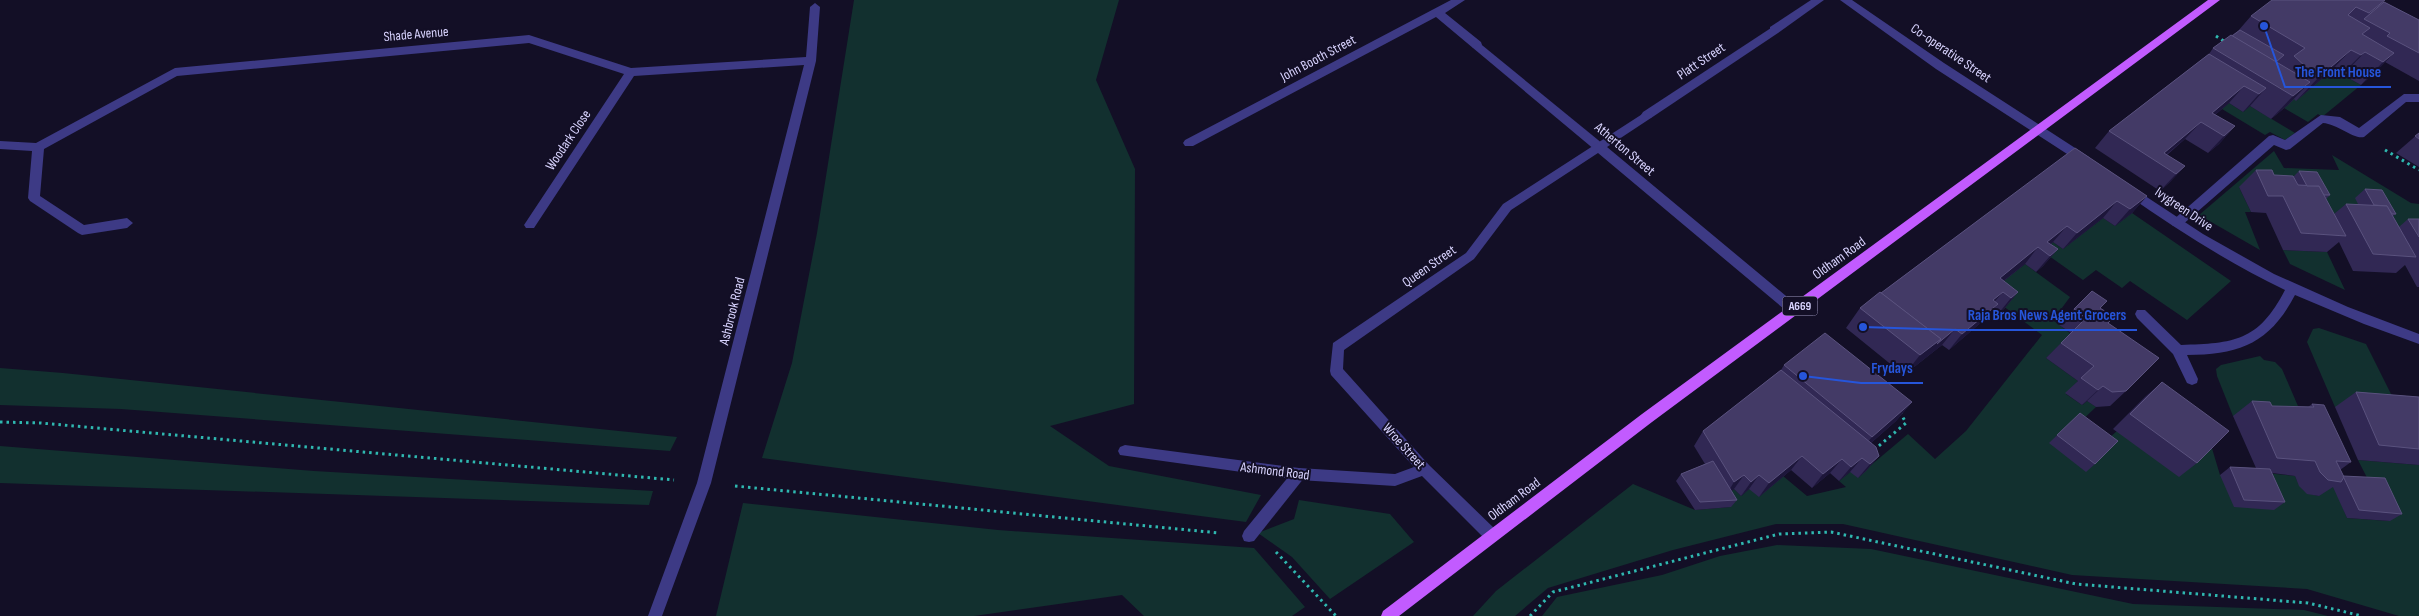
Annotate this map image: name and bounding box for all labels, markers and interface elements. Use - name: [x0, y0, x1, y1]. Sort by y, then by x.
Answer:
- street label: Co-operative Street: [1907, 20, 1995, 86]
- street label: Shade Avenue: [383, 23, 449, 45]
- street label: John Booth Street: [1277, 31, 1359, 85]
- street label: Platt Street: [1674, 39, 1728, 83]
- callout: The Front House: [2285, 57, 2391, 87]
- text: The Front House: [2295, 63, 2381, 82]
- street label: Woodark Close: [542, 107, 594, 173]
- street label: Atherton Street: [1590, 118, 1659, 179]
- street label: Ivygreen Drive: [2152, 183, 2216, 235]
- street label: Oldham Road: [1809, 233, 1869, 283]
- street label: Queen Street: [1399, 241, 1459, 291]
- street label: Ashbrook Road: [715, 275, 749, 348]
- road number: A669: [1782, 296, 1818, 316]
- callout: Raja Bros News Agent Grocers: [1958, 300, 2137, 330]
- text: Raja Bros News Agent Grocers: [1968, 306, 2126, 325]
- callout: Frydays: [1861, 353, 1923, 383]
- text: Frydays: [1871, 359, 1913, 378]
- street label: Wroe Street: [1379, 420, 1429, 472]
- street label: Ashmond Road: [1239, 458, 1311, 484]
- street label: Oldham Road: [1484, 474, 1544, 524]

